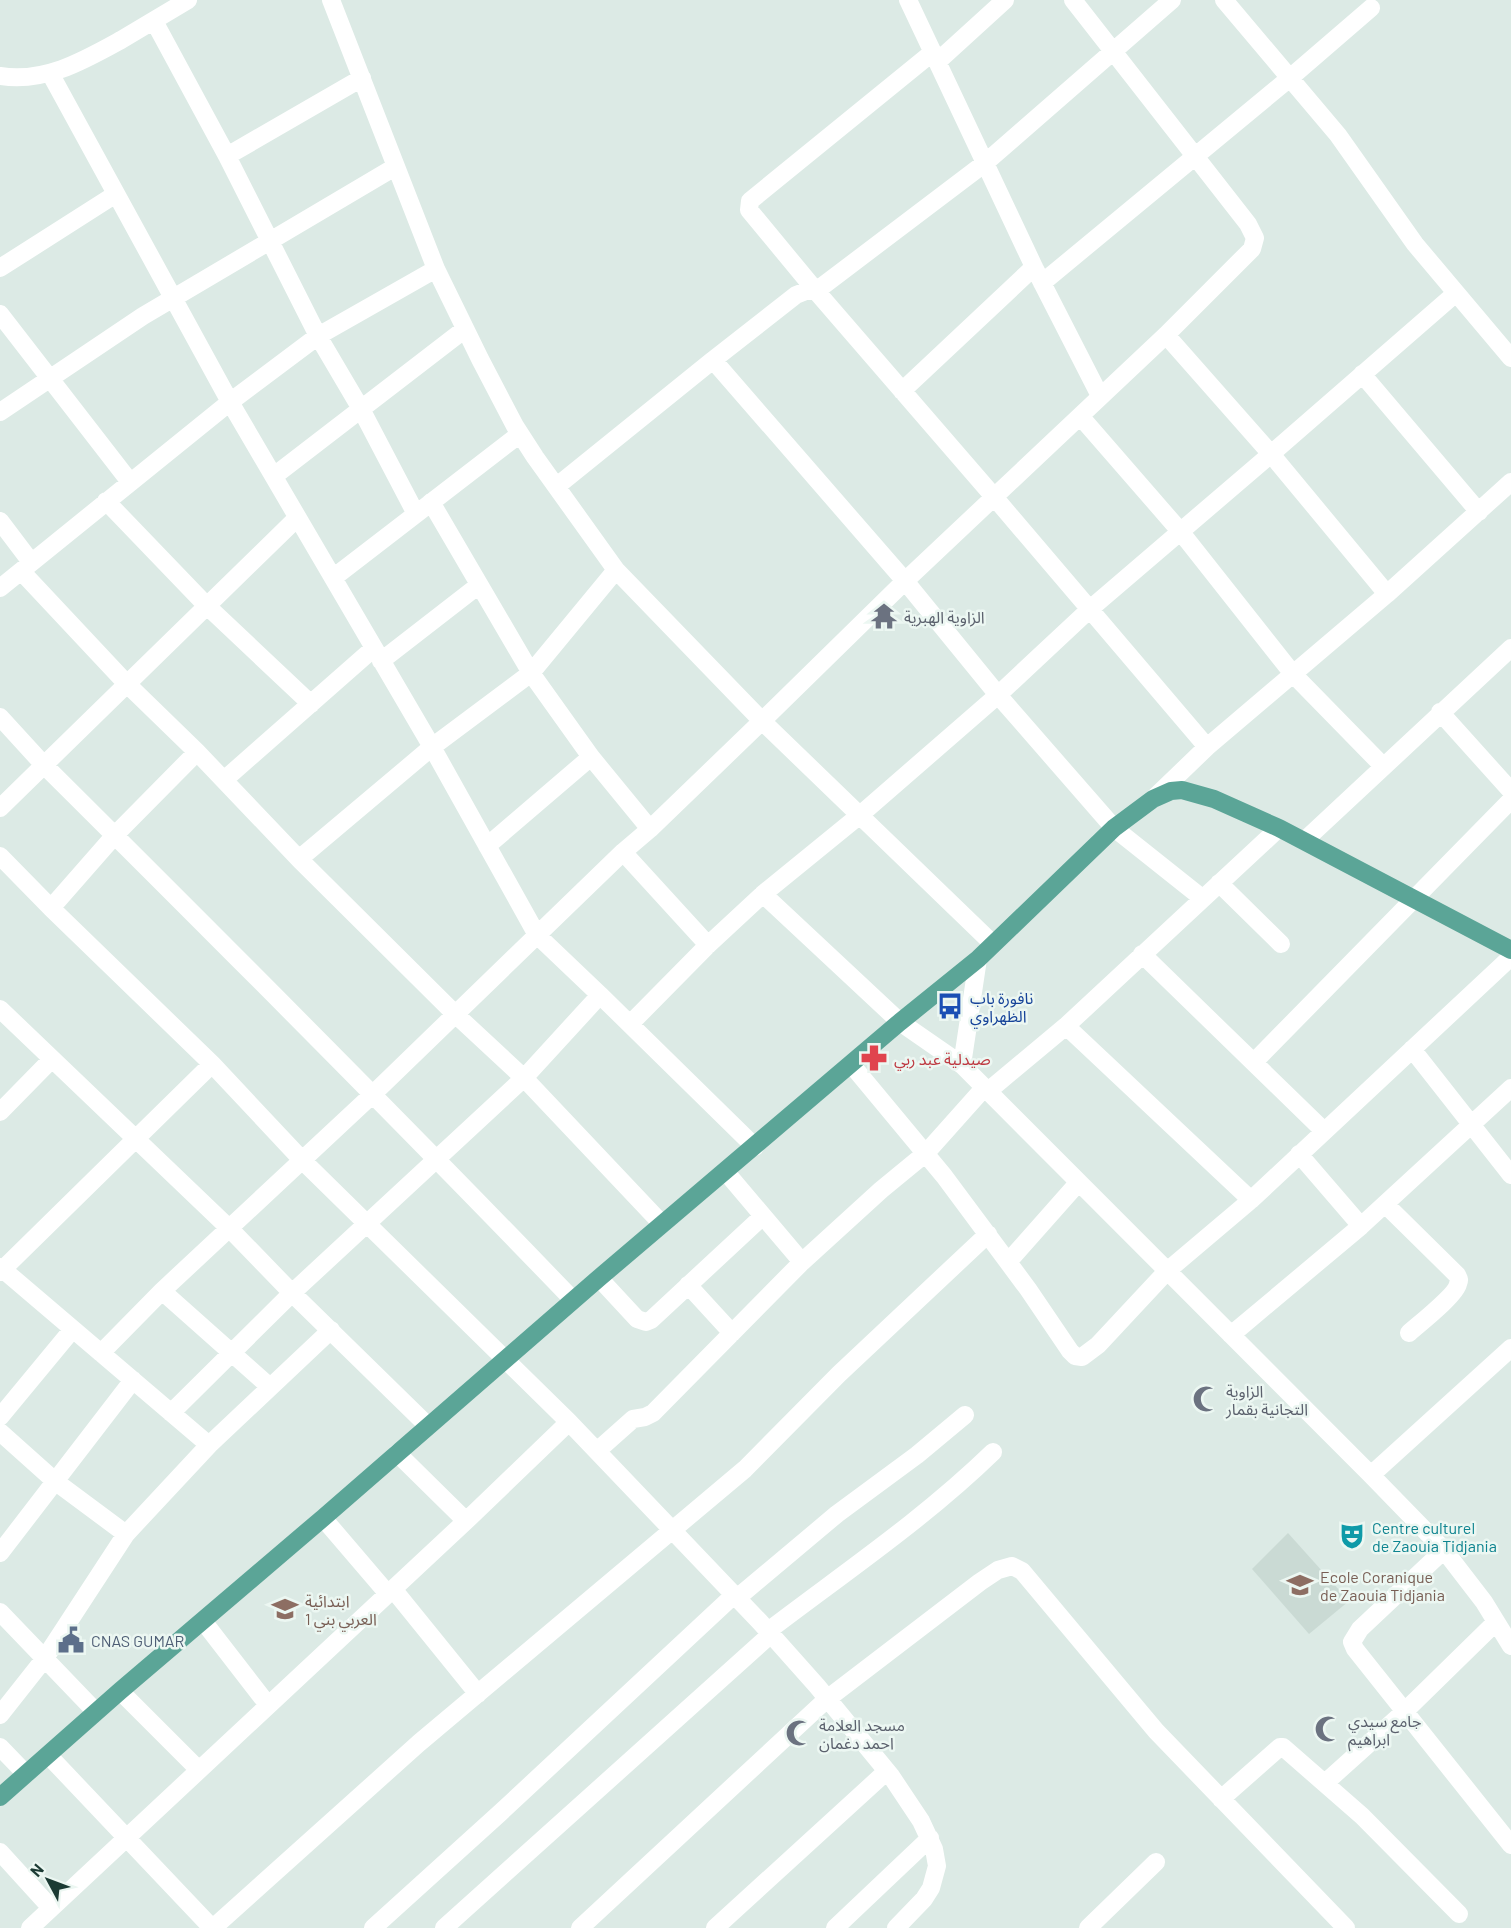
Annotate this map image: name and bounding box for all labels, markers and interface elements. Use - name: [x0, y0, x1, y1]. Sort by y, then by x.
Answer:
- temple icon: الزاوية الهبرية: [869, 601, 899, 631]
- place label: الزاوية الهبرية: [904, 607, 985, 627]
- place label: نافورة باب الظهراوي: [970, 988, 1033, 1028]
- bus stop icon: نافورة باب الظهراوي: [935, 991, 965, 1021]
- pharmacy icon: صيدلية عبد ربي: [859, 1043, 889, 1073]
- place label: صيدلية عبد ربي: [894, 1049, 991, 1071]
- place label: الزاوية التجانية بقمار: [1225, 1381, 1308, 1419]
- mosque icon: الزاوية التجانية بقمار: [1191, 1384, 1221, 1414]
- place label: Centre culturel de Zaouia Tidjania: [1372, 1518, 1497, 1555]
- theatre icon: Centre culturel de Zaouia Tidjania: [1337, 1521, 1367, 1551]
- place label: Ecole Coranique de Zaouia Tidjania: [1320, 1567, 1445, 1604]
- school or university icon: Ecole Coranique de Zaouia Tidjania: [1285, 1570, 1315, 1600]
- place label: ابتدائية العربي بني 1: [305, 1591, 377, 1631]
- school or university icon: ابتدائية العربي بني 1: [270, 1594, 300, 1624]
- public building icon: CNAS GUMAR: [56, 1625, 86, 1655]
- place label: CNAS GUMAR: [91, 1631, 185, 1650]
- place label: جامع سيدي ابراهيم: [1348, 1711, 1421, 1752]
- mosque icon: جامع سيدي ابراهيم: [1313, 1714, 1343, 1744]
- place label: مسجد العلامة احمد دغمان: [819, 1715, 905, 1753]
- mosque icon: مسجد العلامة احمد دغمان: [784, 1718, 814, 1748]
- north arrow: [18, 1850, 78, 1910]
- text: N: [26, 1860, 47, 1880]

